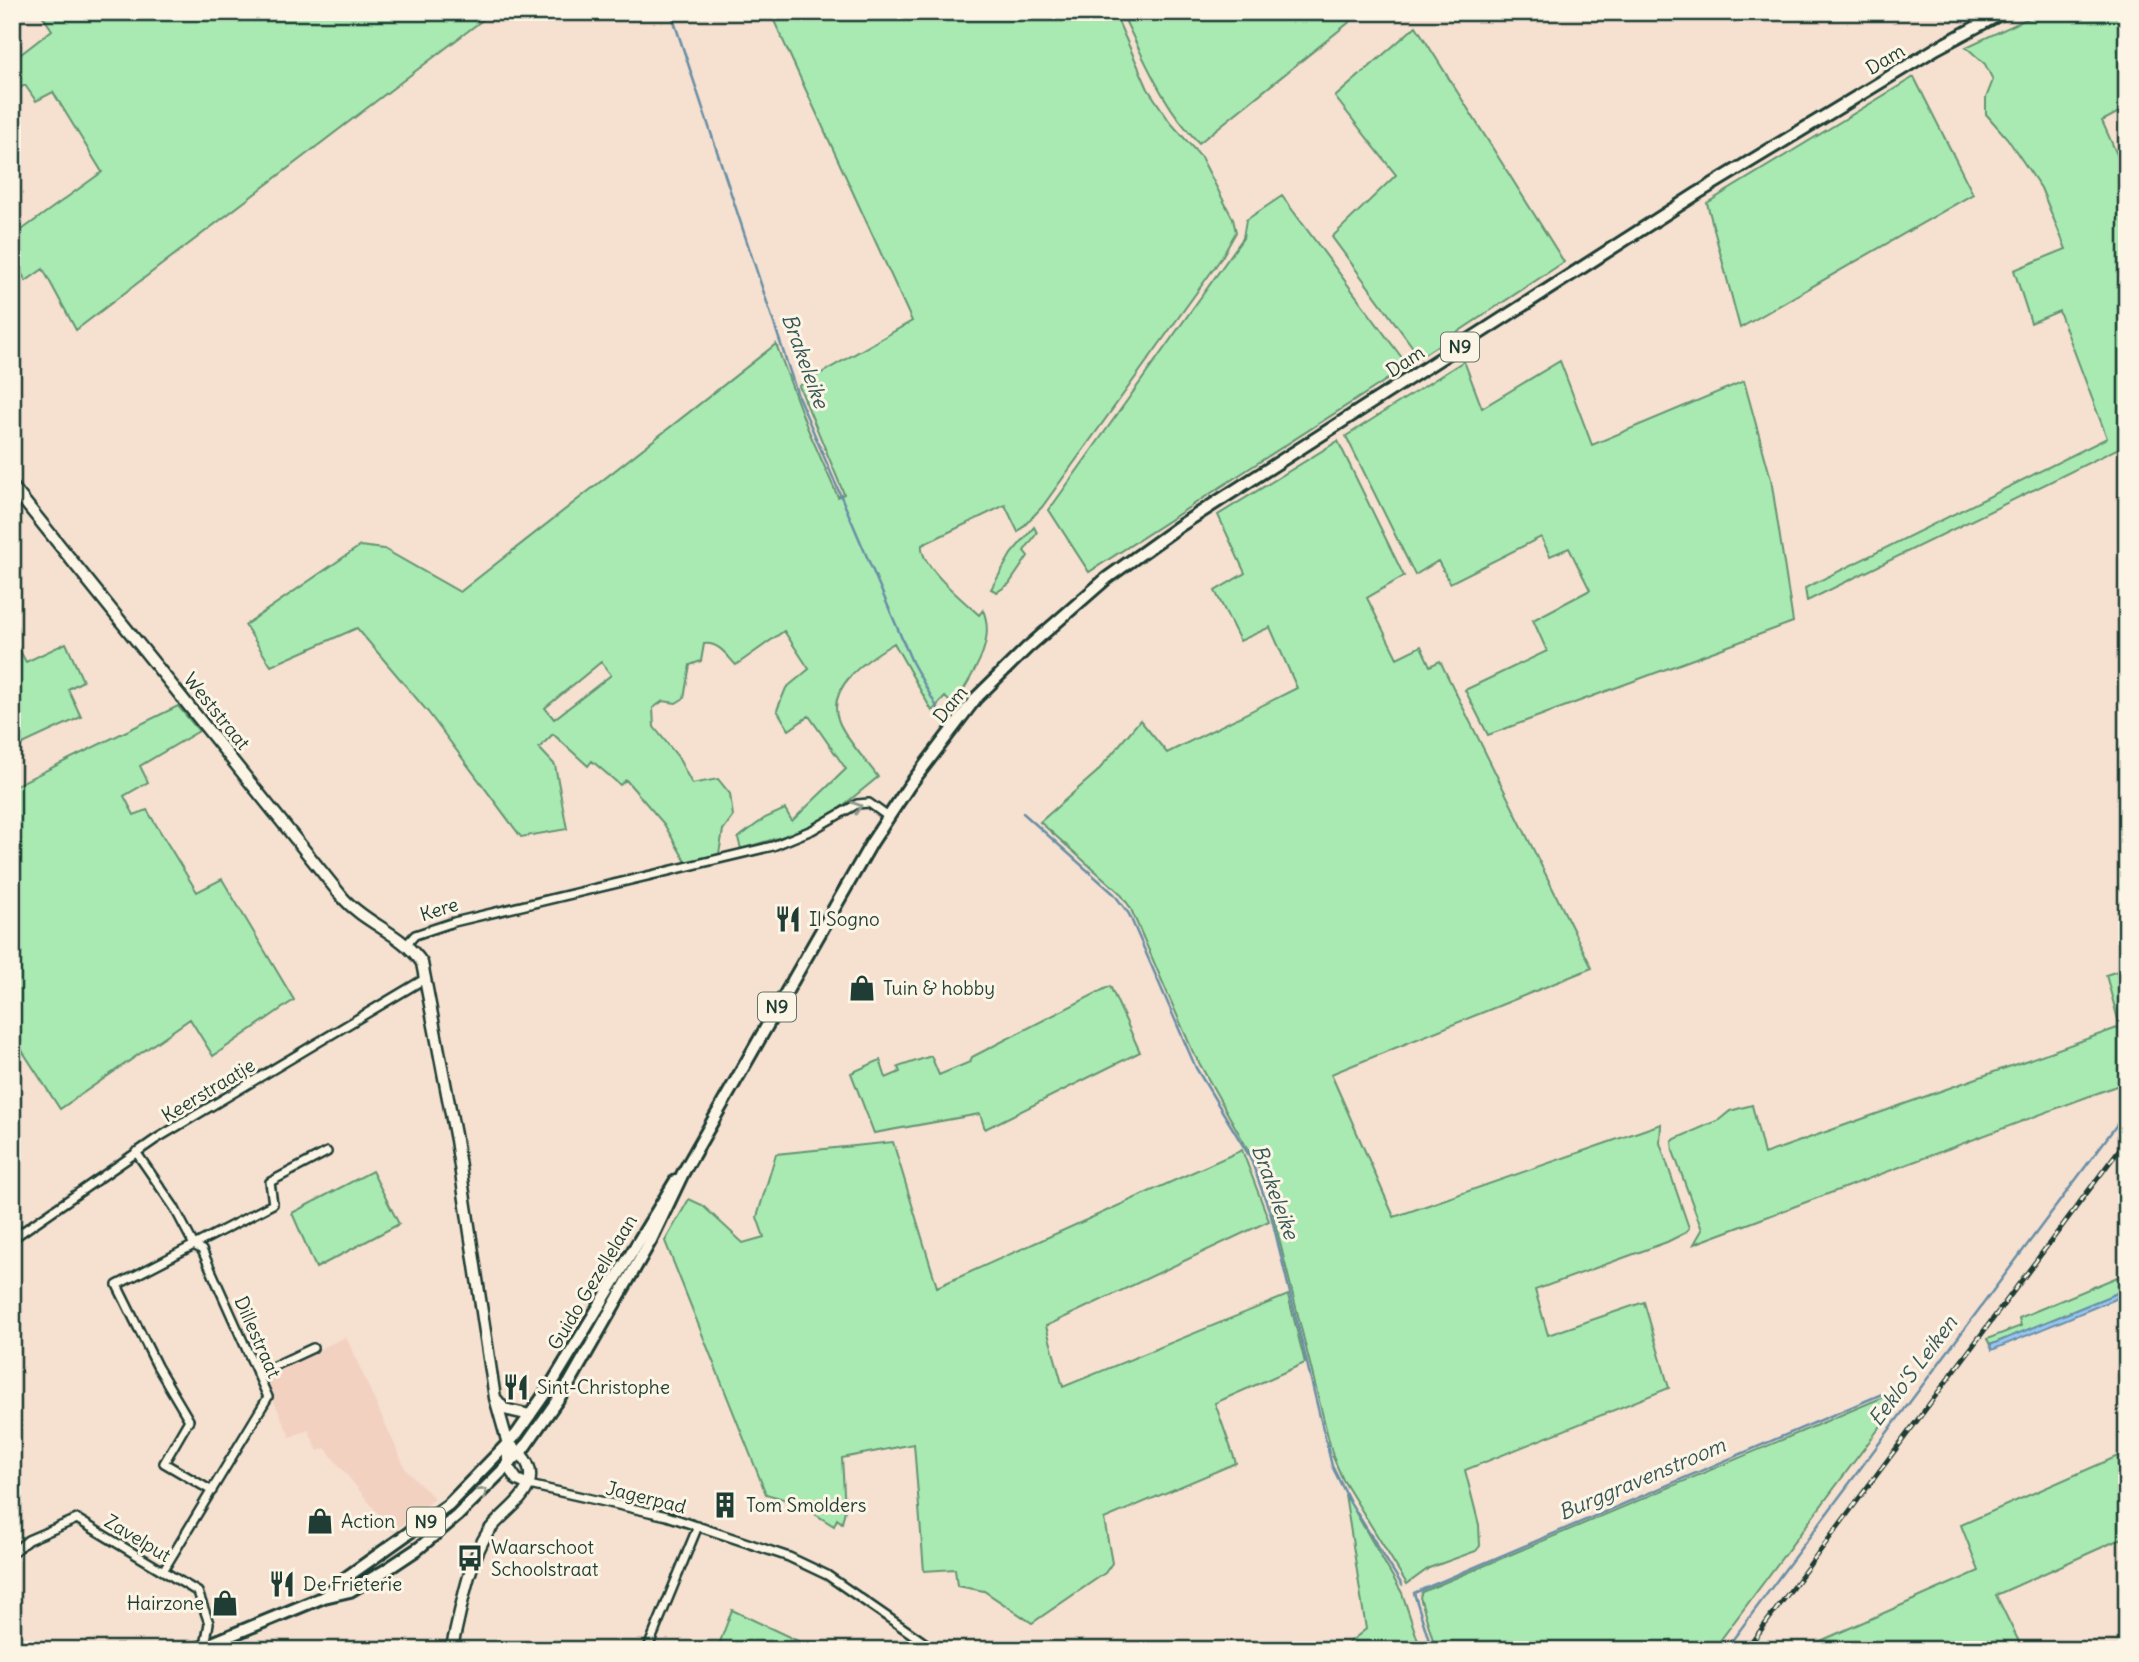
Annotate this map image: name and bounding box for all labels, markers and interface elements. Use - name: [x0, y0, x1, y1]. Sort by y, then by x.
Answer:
- street label: Dam: [1861, 38, 1909, 80]
- water label: Brakeleike: [776, 310, 836, 413]
- road number: N9: [1441, 332, 1479, 362]
- street label: Dam: [1381, 340, 1429, 382]
- street label: Weststraat: [179, 668, 255, 754]
- street label: Dam: [928, 681, 972, 727]
- one-way arrow: [851, 801, 863, 815]
- street label: Kere: [417, 892, 461, 926]
- restaurant icon: Il Sogno: [773, 904, 803, 934]
- place label: Il Sogno: [809, 907, 880, 931]
- shop icon: Tuin & hobby: [847, 973, 877, 1003]
- place label: Tuin & hobby: [883, 976, 995, 1000]
- road number: N9: [758, 992, 796, 1022]
- street label: Keerstraatje: [157, 1053, 259, 1127]
- water label: Brakeleike: [1246, 1141, 1306, 1244]
- street label: Guido Gezellelaan: [542, 1210, 642, 1354]
- street label: Dillestraat: [229, 1292, 287, 1382]
- water label: Eeklo'S Leiken: [1862, 1309, 1963, 1431]
- restaurant icon: Sint-Christophe: [501, 1372, 531, 1402]
- place label: Sint-Christophe: [537, 1375, 670, 1399]
- water label: Burggravenstroom: [1554, 1431, 1730, 1526]
- street label: Jagerpad: [603, 1475, 689, 1519]
- one-way arrow: [475, 1488, 488, 1501]
- building icon: Tom Smolders: [710, 1490, 740, 1520]
- place label: Tom Smolders: [746, 1493, 866, 1517]
- shop icon: Action: [305, 1506, 335, 1536]
- road number: N9: [407, 1507, 445, 1536]
- street label: Zavelput: [100, 1509, 176, 1567]
- place label: Action: [341, 1509, 395, 1533]
- place label: Waarschoot Schoolstraat: [491, 1535, 598, 1581]
- bus stop icon: Waarschoot Schoolstraat: [455, 1543, 485, 1573]
- restaurant icon: De Frieterie: [267, 1569, 297, 1599]
- place label: De Frieterie: [303, 1572, 402, 1596]
- shop icon: Hairzone: [210, 1588, 240, 1618]
- place label: Hairzone: [127, 1591, 204, 1615]

